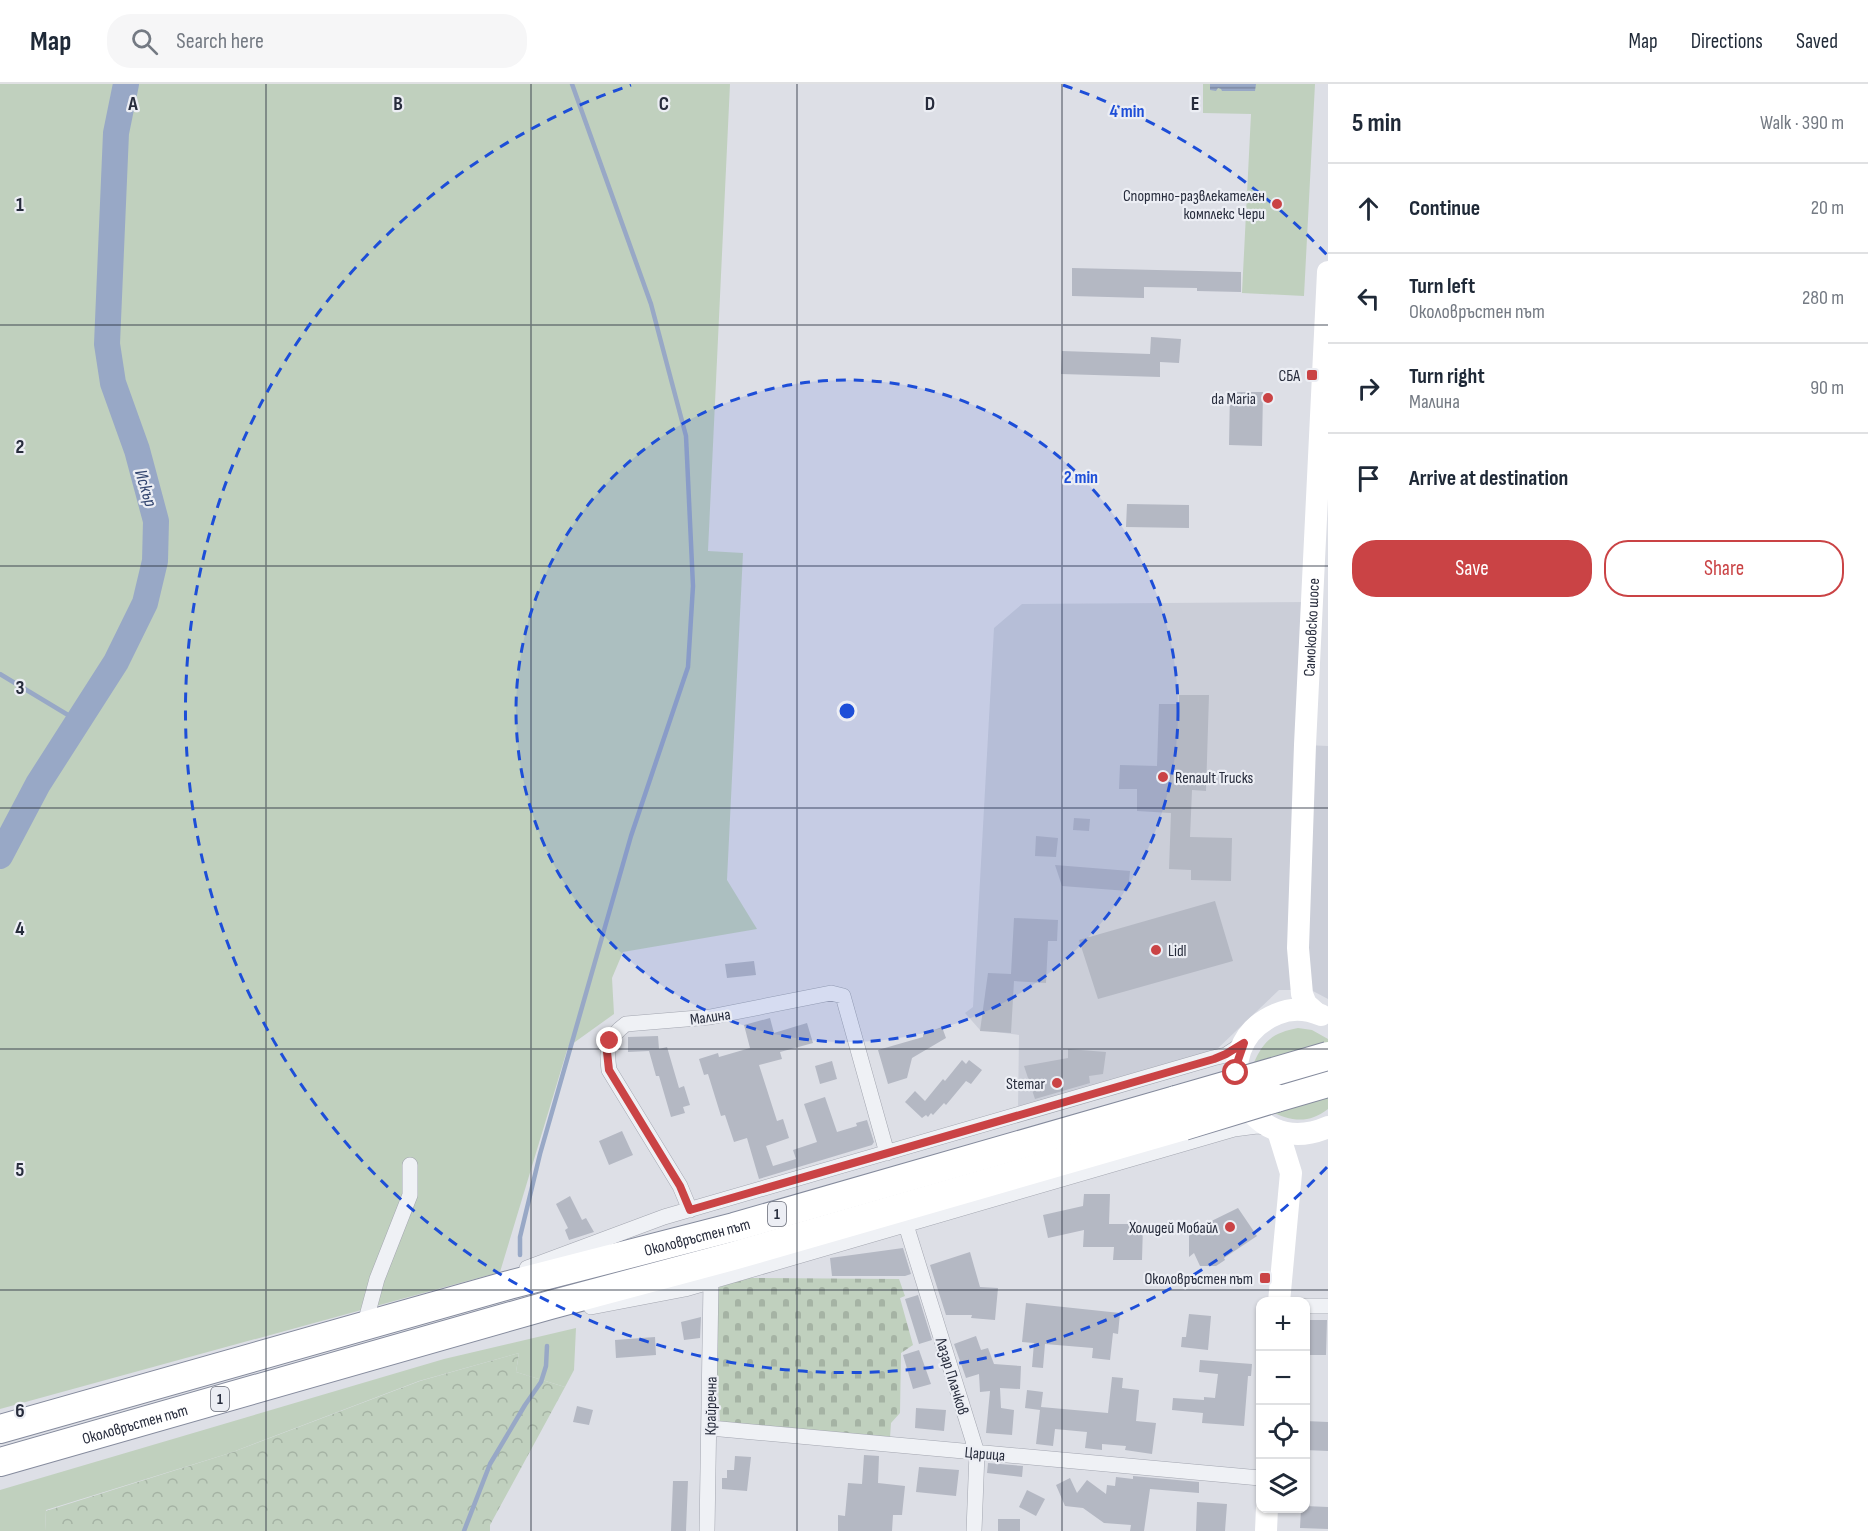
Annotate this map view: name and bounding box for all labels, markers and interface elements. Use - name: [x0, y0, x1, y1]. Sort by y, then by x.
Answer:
- search box: [107, 14, 527, 68]
- text: Map: [30, 25, 71, 58]
- icon: search: [128, 25, 161, 58]
- text: Search here: [176, 28, 264, 55]
- text: Map: [1628, 29, 1658, 54]
- text: Directions: [1691, 29, 1763, 54]
- text: Saved: [1796, 29, 1838, 54]
- text: A: [127, 92, 138, 116]
- text: B: [393, 92, 403, 116]
- text: C: [659, 92, 669, 116]
- text: D: [925, 92, 935, 116]
- text: E: [1191, 92, 1199, 116]
- text: 4 min: [1110, 101, 1144, 122]
- text: 5 min: [1352, 108, 1402, 139]
- text: Walk · 390 m: [1760, 111, 1844, 135]
- place label: Спортно-развлекателен комплекс Чери: [1123, 187, 1265, 224]
- icon: ahead: [1352, 192, 1385, 225]
- text: 1: [16, 193, 24, 217]
- text: Continue: [1409, 195, 1480, 222]
- text: 20 m: [1811, 196, 1844, 220]
- marker: Спортно-развлекателен комплекс Чери: [1270, 197, 1284, 211]
- text: Turn left: [1409, 273, 1475, 300]
- icon: left: [1352, 282, 1385, 315]
- text: 280 m: [1802, 286, 1844, 310]
- text: Околовръстен път: [1409, 300, 1545, 324]
- text: Turn right: [1409, 363, 1485, 390]
- place label: СБА: [1278, 367, 1300, 386]
- marker: СБА: [1305, 368, 1319, 382]
- icon: right: [1352, 372, 1385, 405]
- text: 90 m: [1810, 376, 1844, 400]
- place label: da Maria: [1211, 390, 1256, 409]
- text: Малина: [1409, 390, 1460, 414]
- marker: da Maria: [1261, 391, 1275, 405]
- text: 2: [16, 435, 24, 459]
- icon: arrive: [1352, 462, 1385, 495]
- text: Arrive at destination: [1409, 465, 1568, 492]
- water label: Искър: [130, 467, 161, 510]
- text: 2 min: [1064, 467, 1098, 488]
- button: Save: [1352, 540, 1592, 597]
- button: Share: [1604, 540, 1844, 597]
- street label: Самоковско шосе: [1300, 578, 1324, 677]
- text: 3: [16, 676, 25, 700]
- centre of rings: [837, 701, 857, 721]
- place label: Renault Trucks: [1175, 769, 1254, 788]
- marker: Renault Trucks: [1156, 770, 1170, 784]
- text: 4: [15, 917, 25, 941]
- place label: Lidl: [1168, 942, 1187, 961]
- marker: Lidl: [1149, 943, 1163, 957]
- street label: Малина: [689, 1005, 732, 1030]
- route end: [596, 1027, 622, 1053]
- route start: [1222, 1059, 1248, 1085]
- place label: Stemar: [1006, 1075, 1045, 1094]
- marker: Stemar: [1050, 1076, 1064, 1090]
- text: 5: [16, 1158, 25, 1182]
- road number: 1: [768, 1202, 786, 1226]
- street label: Околовръстен път: [642, 1215, 752, 1261]
- place label: Холидей Мобайл: [1128, 1219, 1218, 1238]
- marker: Холидей Мобайл: [1223, 1220, 1237, 1234]
- place label: Околовръстен път: [1144, 1270, 1253, 1289]
- marker: Околовръстен път: [1258, 1271, 1272, 1285]
- map controls: [1256, 1297, 1310, 1513]
- button: +: [1256, 1297, 1310, 1351]
- street label: Лазар Плачков: [931, 1334, 972, 1417]
- button: −: [1256, 1351, 1310, 1405]
- street label: Крайречна: [701, 1376, 722, 1436]
- road number: 1: [211, 1387, 229, 1411]
- text: 6: [15, 1399, 25, 1423]
- street label: Околовръстен път: [80, 1401, 190, 1449]
- button: locate: [1256, 1405, 1310, 1459]
- street label: Царица: [964, 1443, 1006, 1466]
- button: layers: [1256, 1459, 1310, 1513]

